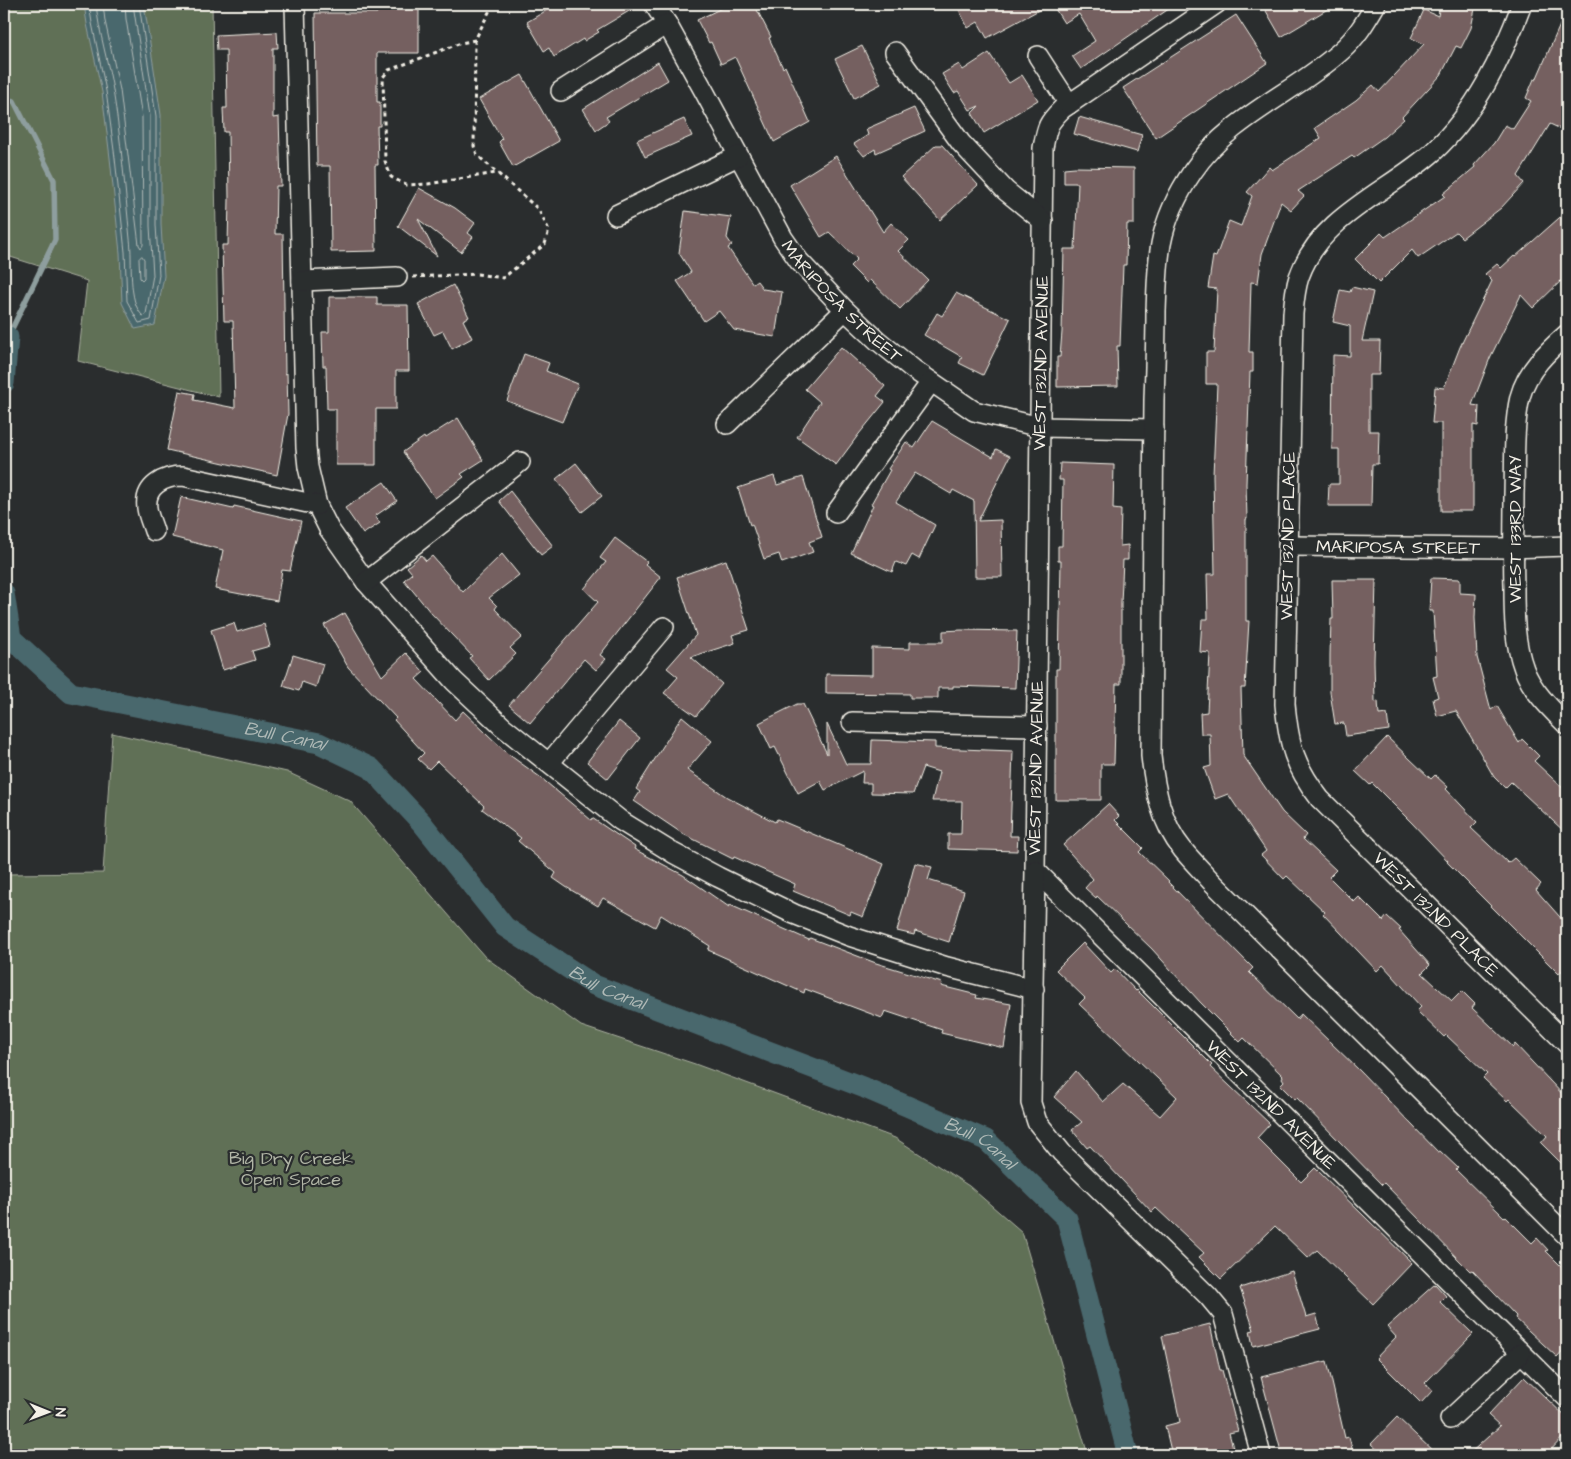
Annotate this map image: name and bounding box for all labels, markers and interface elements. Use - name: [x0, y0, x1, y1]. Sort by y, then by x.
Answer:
- street label: MARIPOSA STREET: [775, 235, 909, 369]
- street label: WEST 132ND AVENUE: [1027, 275, 1055, 451]
- street label: WEST 132ND PLACE: [1274, 451, 1302, 620]
- street label: WEST 133RD WAY: [1503, 455, 1528, 603]
- street label: MARIPOSA STREET: [1316, 534, 1481, 560]
- street label: WEST 132ND AVENUE: [1022, 680, 1050, 856]
- water label: Bull Canal: [242, 715, 333, 759]
- street label: WEST 132ND PLACE: [1368, 846, 1505, 983]
- water label: Bull Canal: [563, 958, 652, 1018]
- street label: WEST 132ND AVENUE: [1200, 1034, 1343, 1175]
- water label: Bull Canal: [940, 1110, 1024, 1178]
- park label: Big Dry Creek Open Space: [229, 1146, 353, 1192]
- north arrow: [22, 1386, 72, 1436]
- text: N: [50, 1408, 70, 1417]

